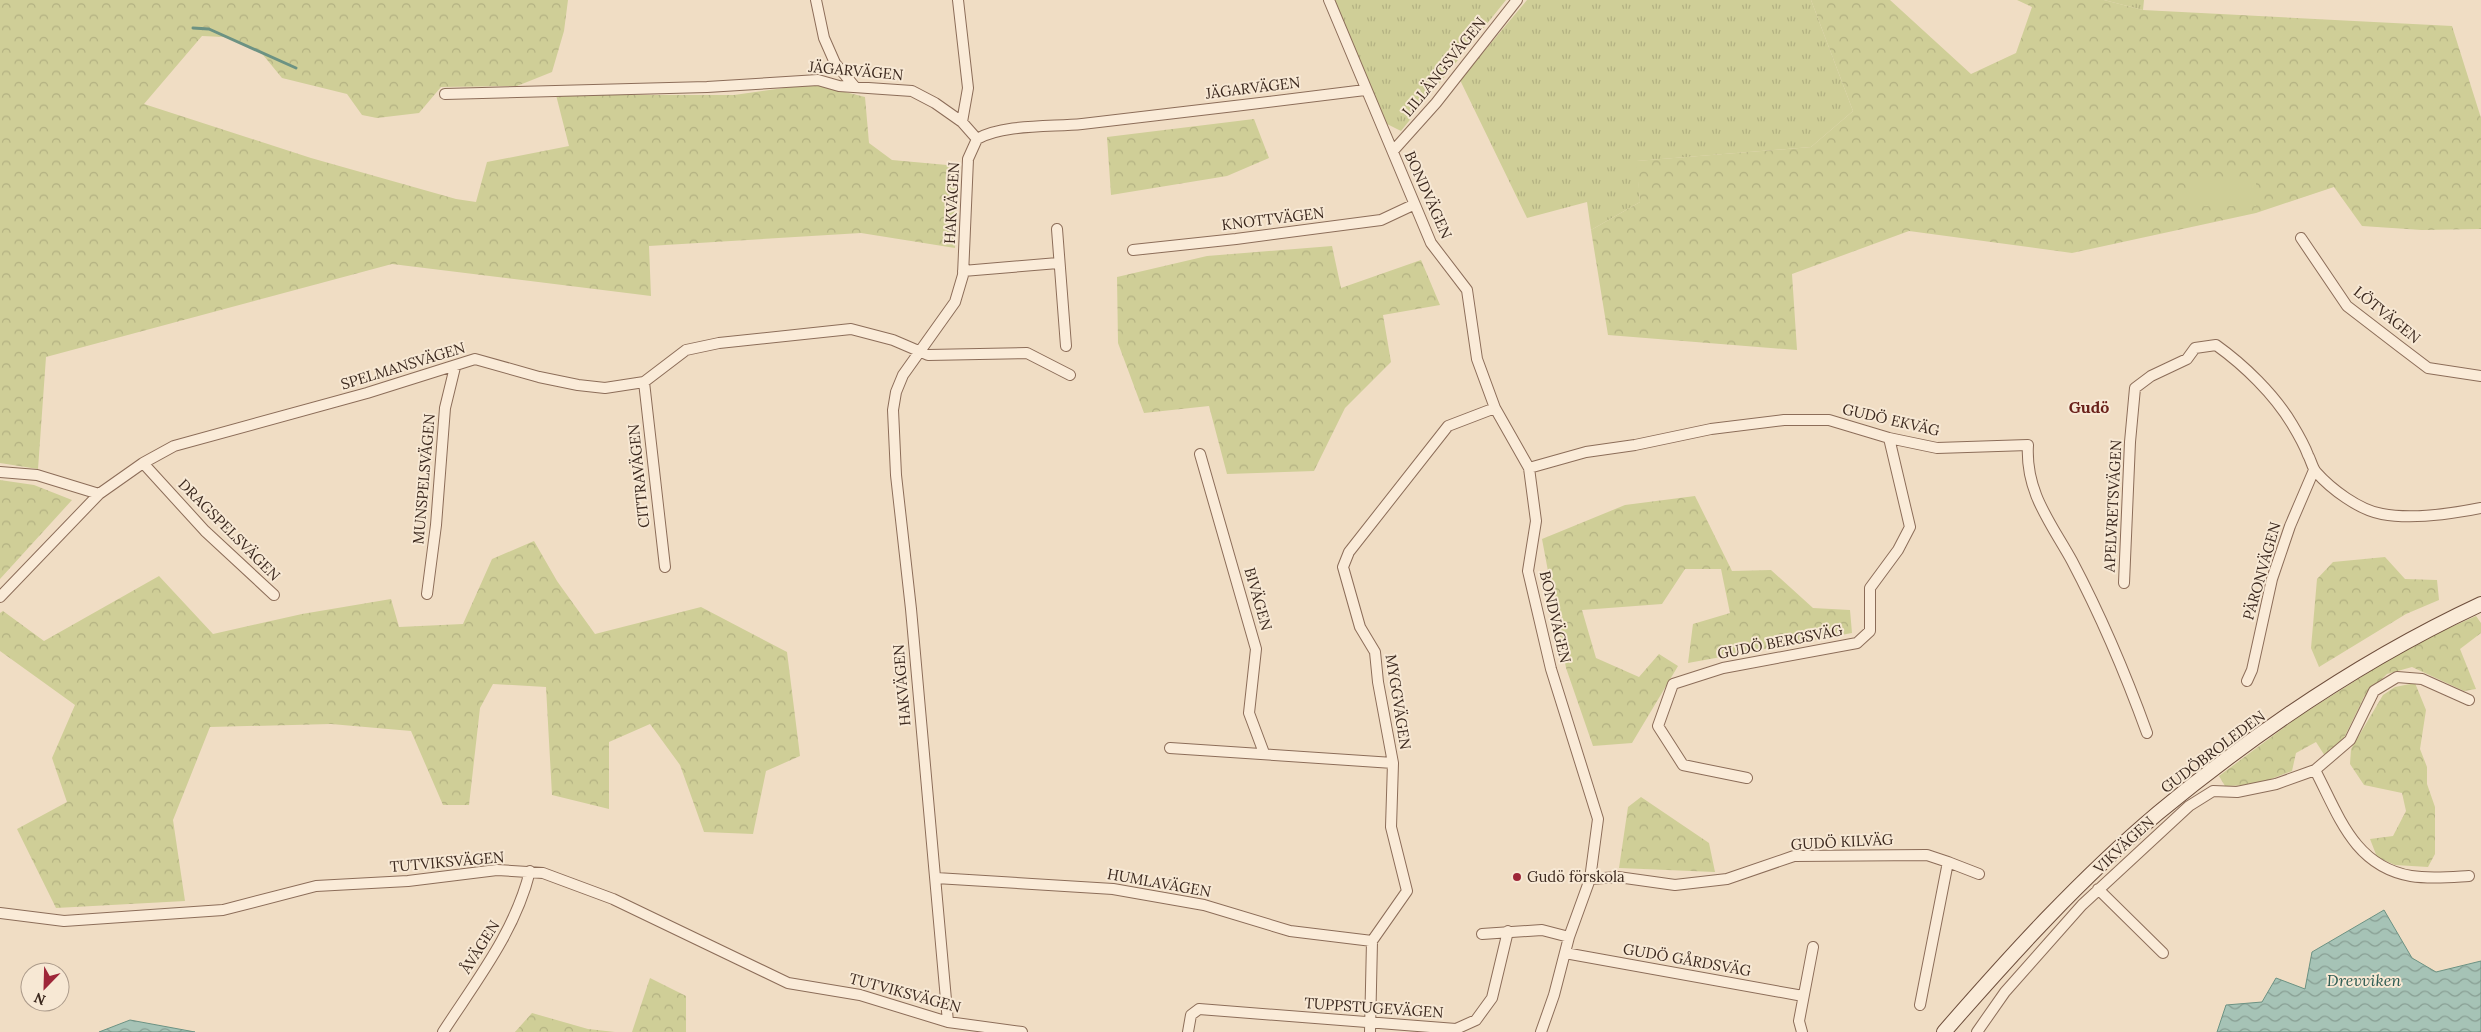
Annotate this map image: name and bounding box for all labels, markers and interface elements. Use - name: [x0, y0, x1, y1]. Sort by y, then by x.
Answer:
- street label: LILLÄNGSVÄGEN: [1398, 13, 1490, 120]
- street label: JÄGARVÄGEN: [807, 57, 904, 84]
- street label: JÄGARVÄGEN: [1204, 72, 1301, 103]
- street label: BONDVÄGEN: [1401, 148, 1456, 242]
- street label: HAKVÄGEN: [940, 162, 963, 244]
- street label: KNOTTVÄGEN: [1220, 203, 1325, 234]
- street label: LÖTVÄGEN: [2350, 282, 2425, 347]
- street label: SPELMANSVÄGEN: [338, 338, 467, 394]
- district label: Gudö: [2069, 397, 2109, 417]
- street label: GUDÖ EKVÄG: [1841, 399, 1942, 440]
- street label: MUNSPELSVÄGEN: [408, 413, 439, 545]
- street label: CITTRAVÄGEN: [624, 423, 653, 529]
- street label: APELVRETSVÄGEN: [2099, 439, 2125, 574]
- street label: DRAGSPELSVÄGEN: [174, 475, 284, 585]
- street label: PÄRONVÄGEN: [2238, 520, 2285, 622]
- street label: BIVÄGEN: [1240, 565, 1277, 633]
- street label: BONDVÄGEN: [1536, 569, 1575, 665]
- street label: GUDÖ BERGSVÄG: [1716, 620, 1845, 663]
- street label: HAKVÄGEN: [888, 643, 915, 727]
- street label: MYGGVÄGEN: [1382, 653, 1415, 751]
- street label: GUDÖBROLEDEN: [2157, 706, 2269, 797]
- street label: VIKVÄGEN: [2089, 812, 2158, 878]
- street label: GUDÖ KILVÄG: [1790, 829, 1894, 854]
- street label: TUTVIKSVÄGEN: [389, 847, 505, 876]
- street label: HUMLAVÄGEN: [1106, 864, 1212, 901]
- place label: Gudö förskola: [1527, 867, 1625, 886]
- marker: Gudö förskola: [1511, 871, 1523, 883]
- street label: ÅVÄGEN: [455, 916, 503, 978]
- street label: GUDÖ GÅRDSVÄG: [1622, 939, 1753, 980]
- north arrow: [20, 962, 70, 1012]
- street label: TUTVIKSVÄGEN: [847, 968, 963, 1017]
- water label: Drevviken: [2327, 970, 2401, 990]
- text: N: [31, 988, 48, 1009]
- street label: TUPPSTUGEVÄGEN: [1304, 993, 1444, 1022]

